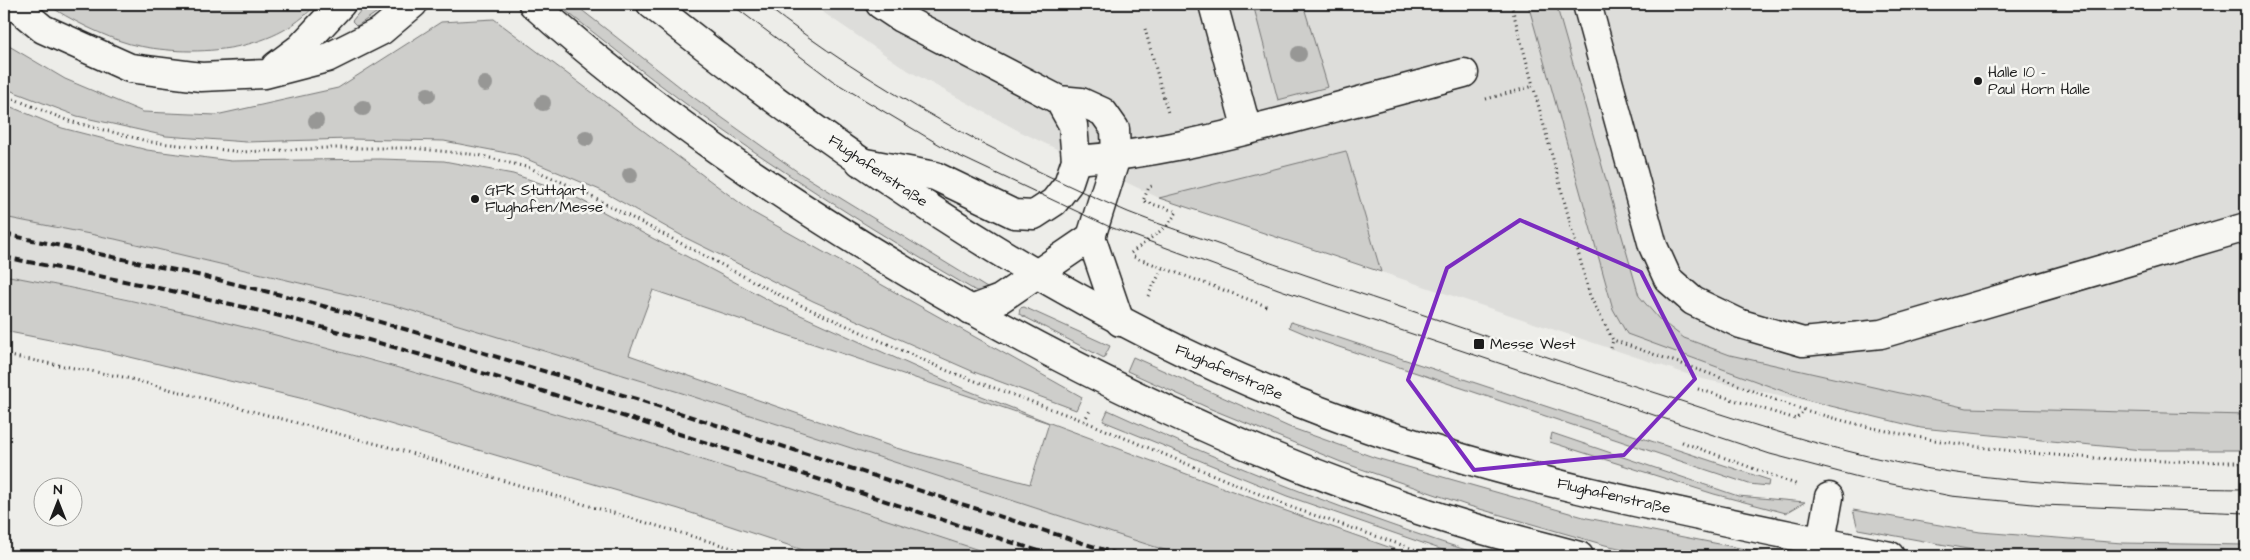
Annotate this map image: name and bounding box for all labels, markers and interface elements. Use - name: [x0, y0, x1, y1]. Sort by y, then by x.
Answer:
- place label: Halle 10 - Paul Horn Halle: [1988, 62, 2090, 100]
- marker: Halle 10 - Paul Horn Halle: [1972, 75, 1984, 87]
- street label: Flughafenstraße: [823, 130, 932, 213]
- place label: GFK Stuttgart Flughafen/Messe: [485, 180, 603, 219]
- marker: GFK Stuttgart Flughafen/Messe: [469, 193, 481, 205]
- place label: Messe West: [1490, 334, 1576, 355]
- marker: Messe West: [1472, 337, 1486, 351]
- street label: Flughafenstraße: [1171, 339, 1286, 406]
- street label: Flughafenstraße: [1555, 473, 1673, 520]
- north arrow: [32, 478, 82, 528]
- text: N: [54, 480, 63, 500]

